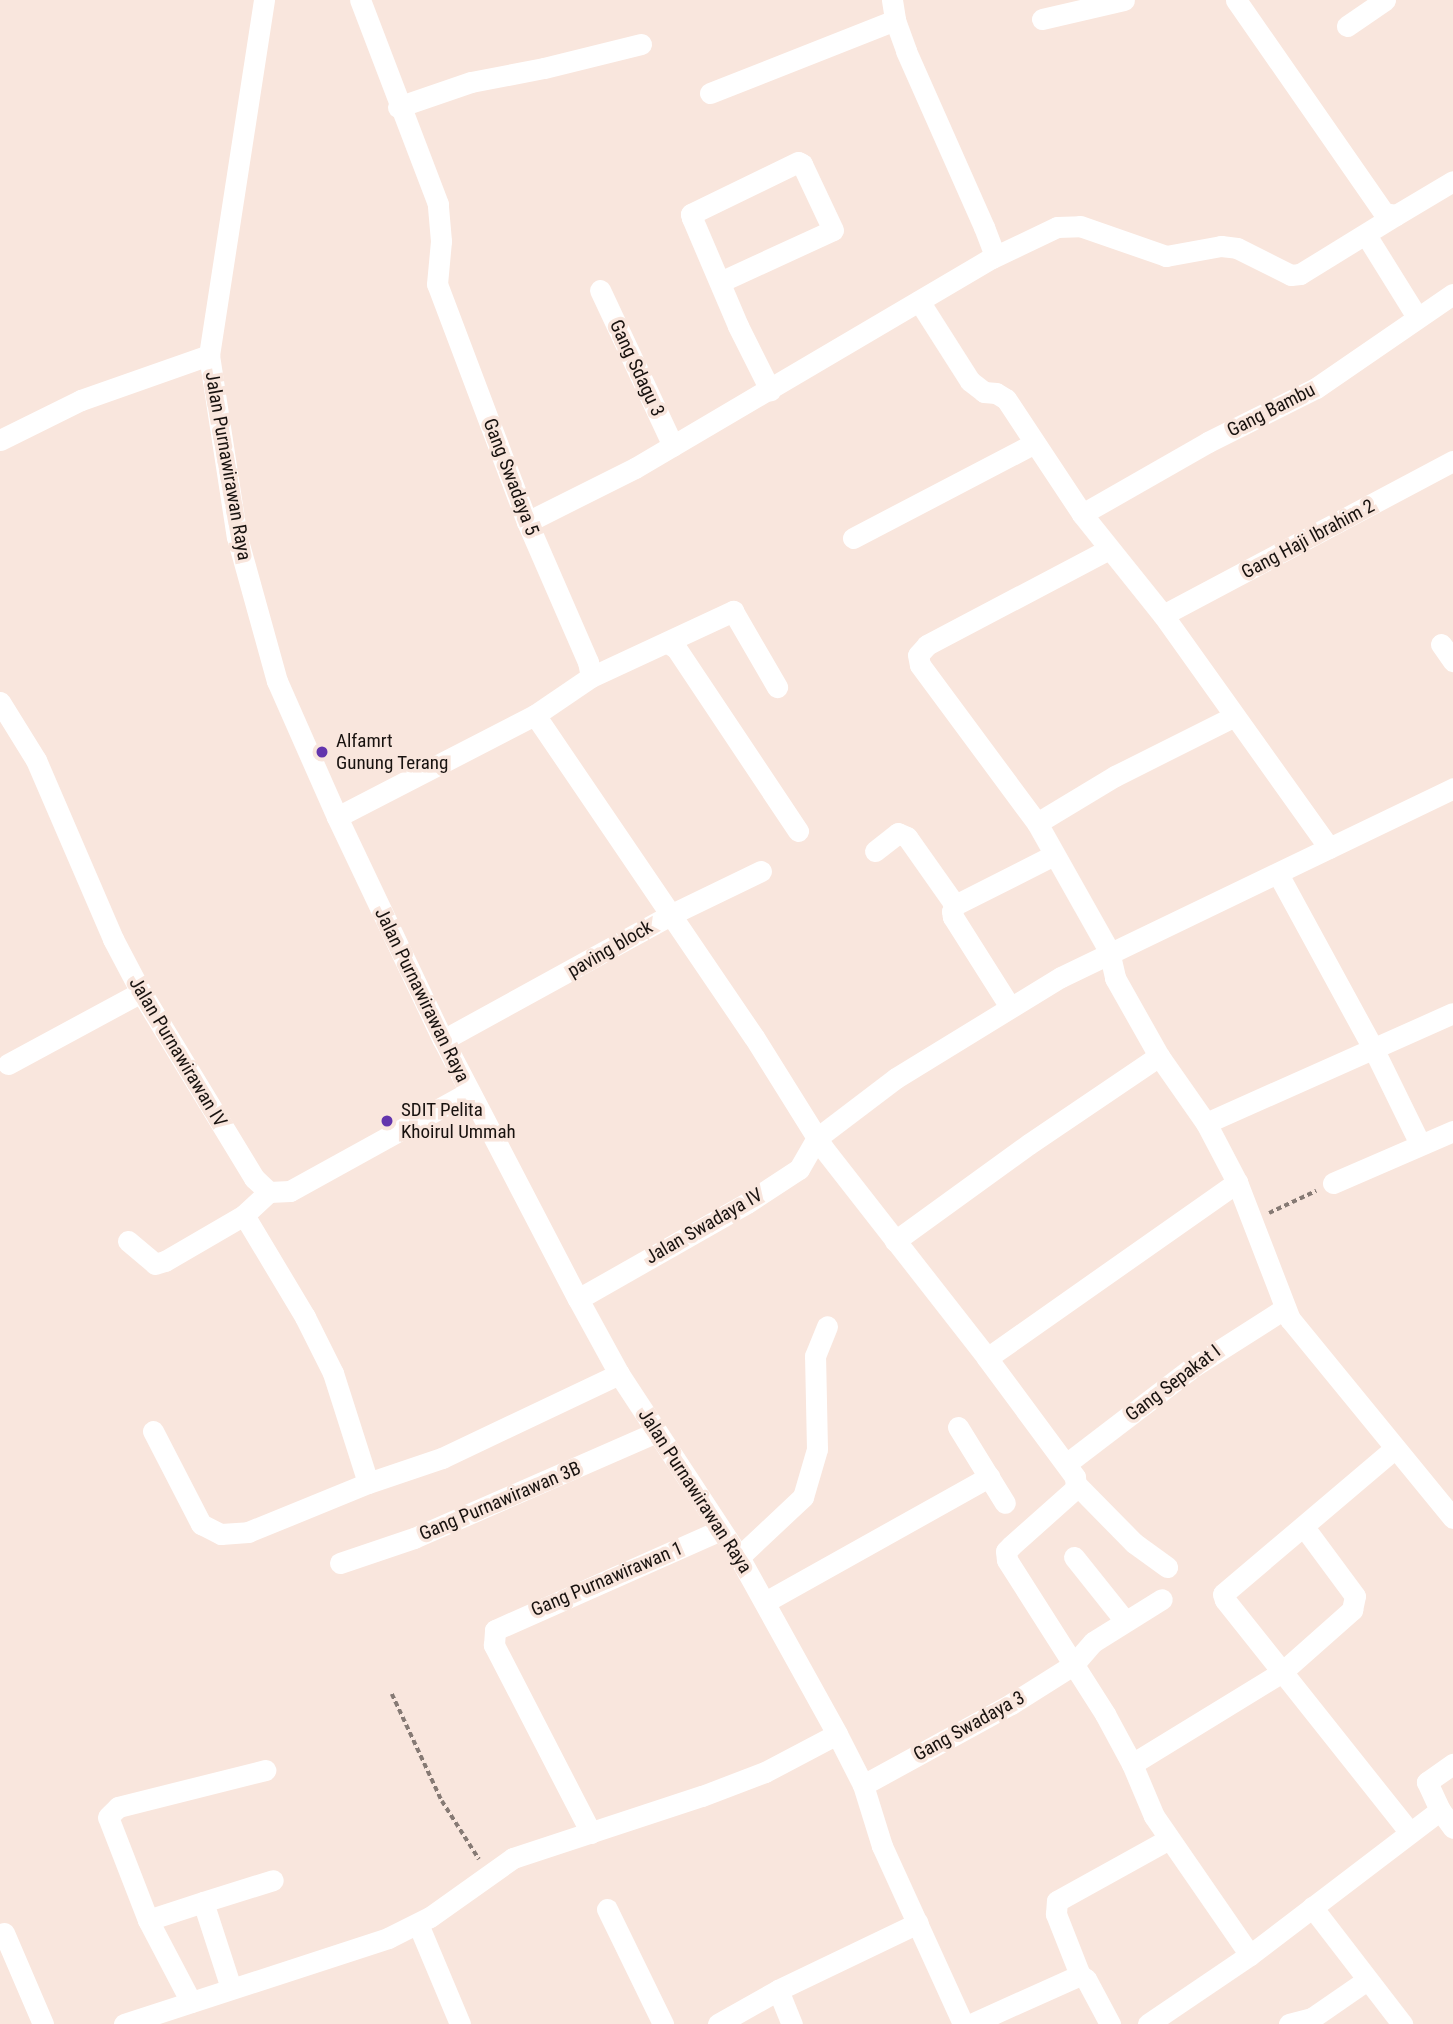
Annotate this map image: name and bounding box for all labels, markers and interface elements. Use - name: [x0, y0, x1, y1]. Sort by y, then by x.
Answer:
- street label: Gang Sdagu 3: [605, 316, 669, 420]
- street label: Jalan Purnawirawan Raya: [200, 370, 256, 562]
- street label: Gang Bambu: [1223, 378, 1319, 442]
- street label: Gang Swadaya 5: [478, 415, 544, 539]
- street label: Gang Haji Ibrahim 2: [1238, 494, 1378, 584]
- place label: Alfamrt Gunung Terang: [336, 730, 449, 774]
- marker: Alfamrt Gunung Terang: [314, 744, 330, 760]
- street label: Jalan Purnawirawan Raya: [370, 904, 474, 1086]
- street label: paving block: [563, 916, 657, 982]
- street label: Jalan Purnawirawan IV: [124, 973, 232, 1131]
- place label: SDIT Pelita Khoirul Ummah: [401, 1099, 516, 1143]
- marker: SDIT Pelita Khoirul Ummah: [379, 1113, 395, 1129]
- street label: Jalan Swadaya IV: [641, 1183, 767, 1269]
- street label: Gang Sepakat I: [1121, 1340, 1225, 1426]
- street label: Jalan Purnawirawan Raya: [633, 1405, 757, 1577]
- street label: Gang Purnawirawan 3B: [416, 1457, 584, 1545]
- street label: Gang Purnawirawan 1: [528, 1537, 686, 1621]
- street label: Gang Swadaya 3: [909, 1686, 1029, 1766]

